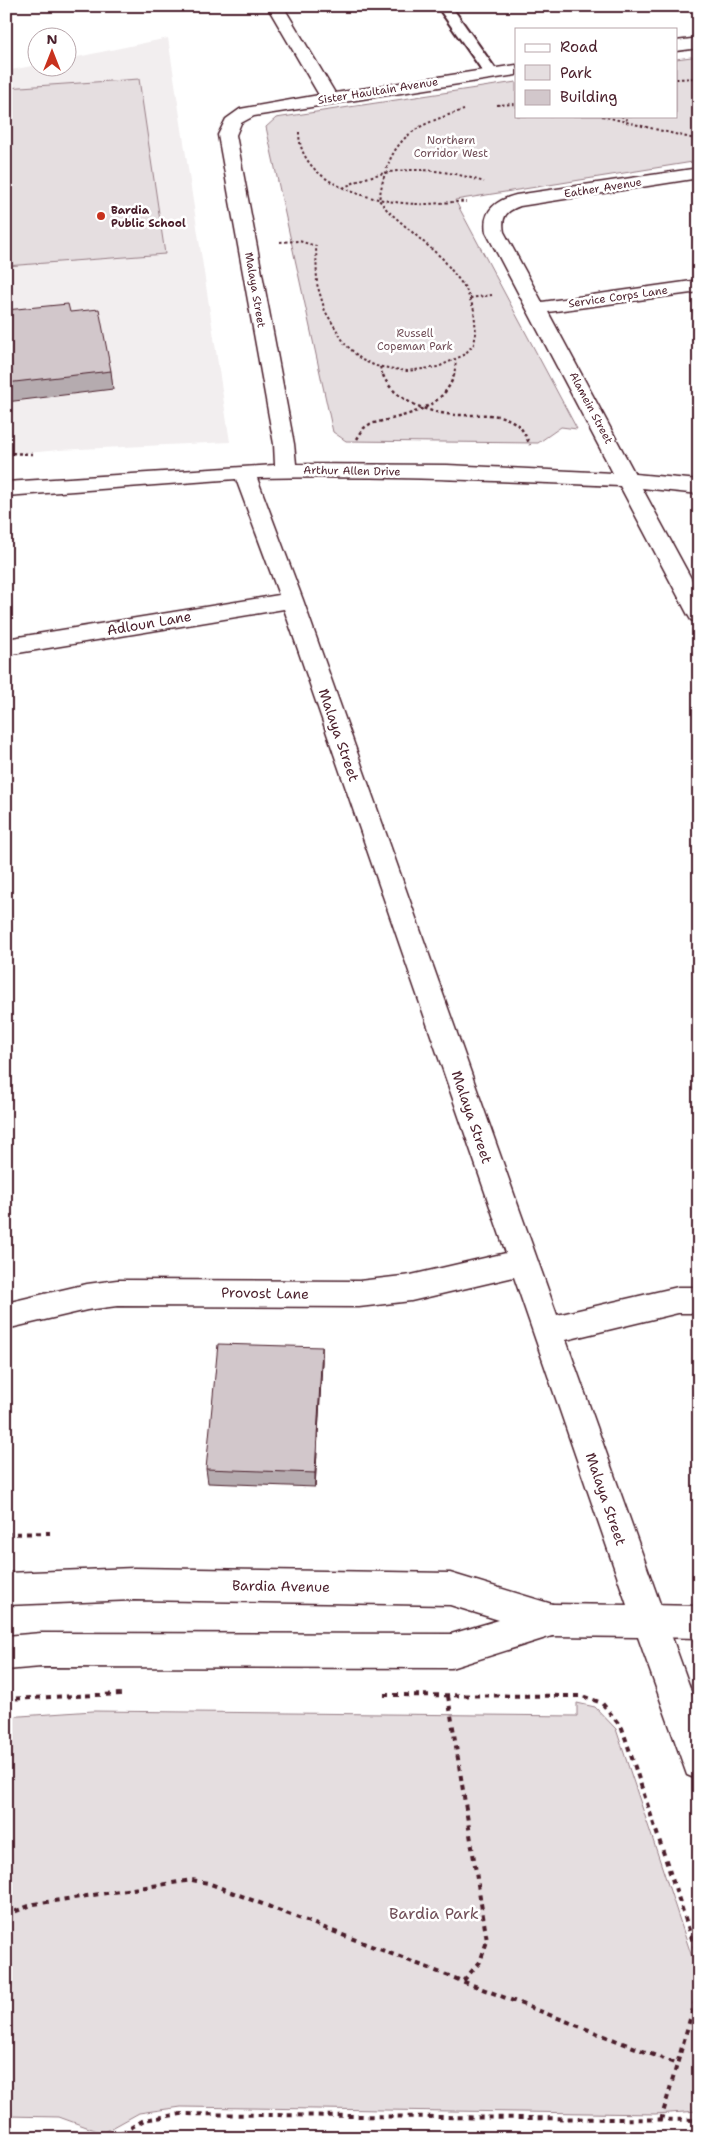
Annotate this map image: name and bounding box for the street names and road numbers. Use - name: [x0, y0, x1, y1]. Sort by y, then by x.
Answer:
- street label: Sister Haultain Avenue: [317, 74, 439, 108]
- street label: Eather Avenue: [563, 174, 643, 202]
- street label: Malaya Street: [241, 251, 269, 329]
- street label: Service Corps Lane: [567, 283, 669, 311]
- street label: Alamein Street: [566, 369, 616, 447]
- street label: Arthur Allen Drive: [303, 463, 401, 479]
- street label: Adloun Lane: [105, 607, 193, 639]
- street label: Malaya Street: [315, 686, 363, 784]
- street label: Malaya Street: [448, 1068, 496, 1166]
- street label: Provost Lane: [221, 1283, 309, 1303]
- street label: Malaya Street: [582, 1450, 630, 1548]
- street label: Bardia Avenue: [232, 1576, 330, 1596]

